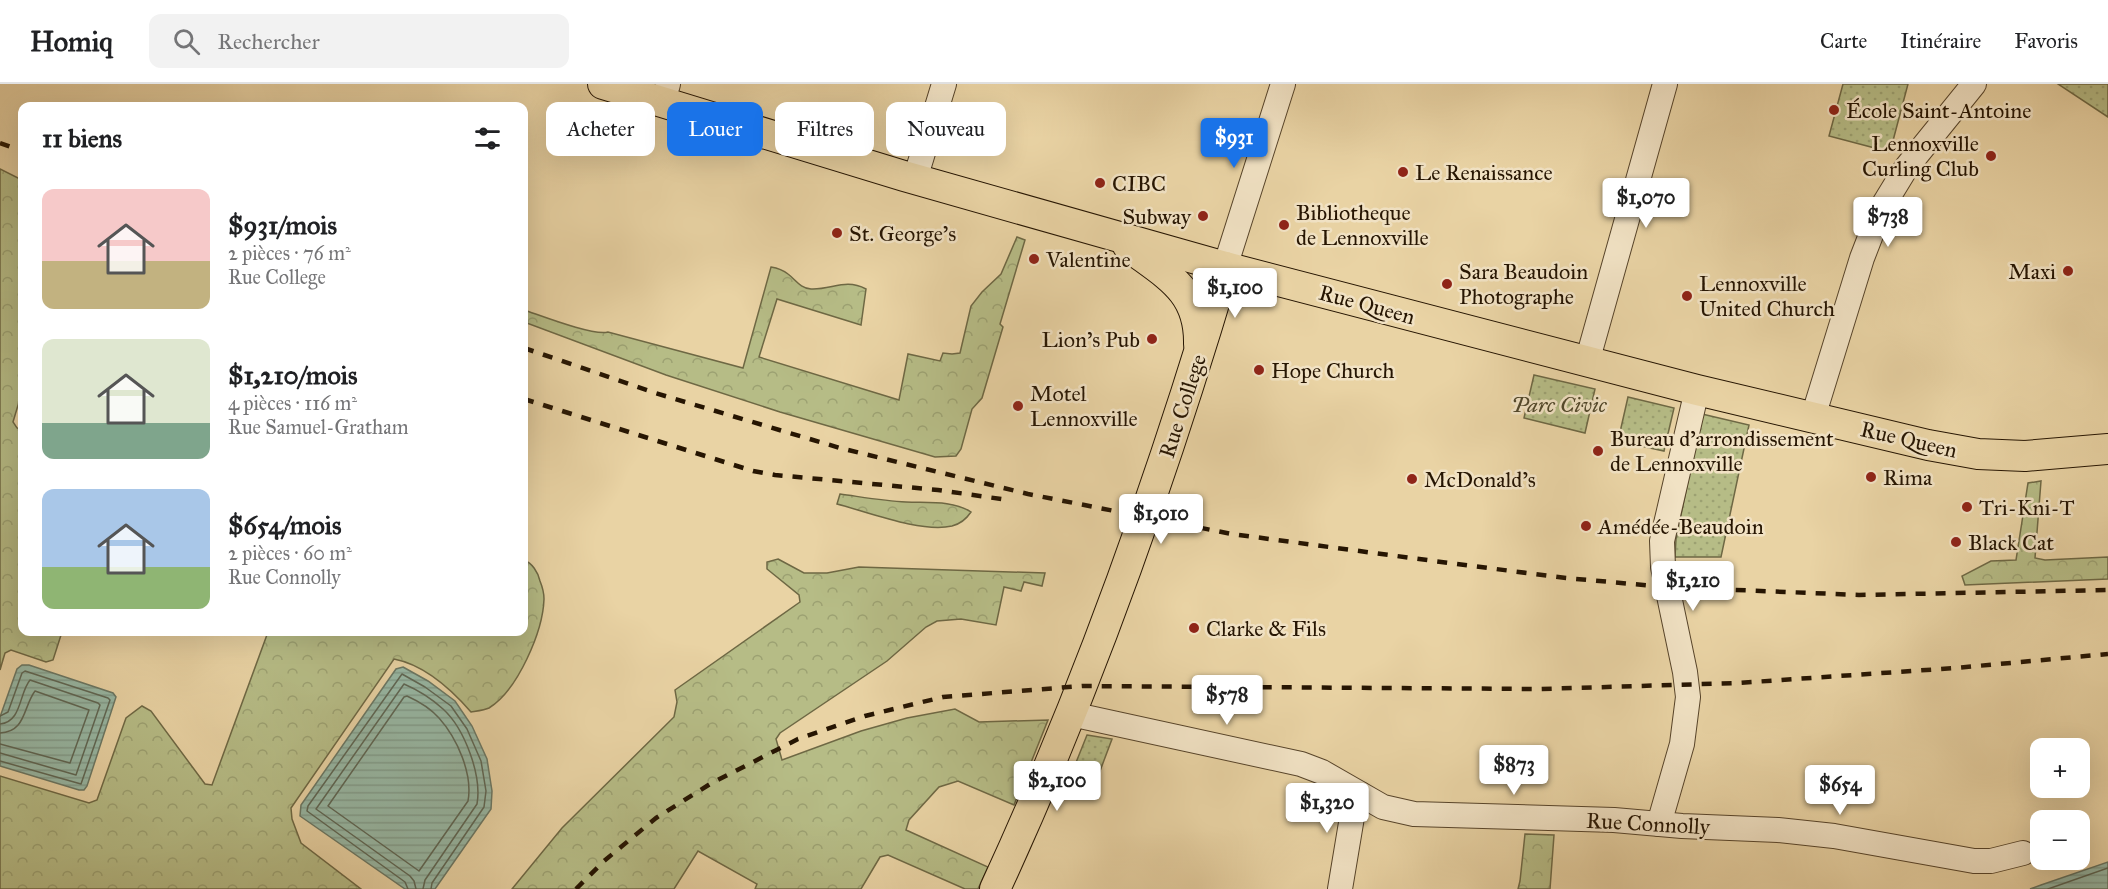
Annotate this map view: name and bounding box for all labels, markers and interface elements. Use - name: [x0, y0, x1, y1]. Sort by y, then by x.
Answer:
- search box: [149, 14, 569, 68]
- text: Homiq: [30, 24, 113, 59]
- icon: search: [170, 25, 203, 58]
- text: Rechercher: [218, 28, 320, 55]
- text: Carte: [1820, 28, 1867, 54]
- text: Itinéraire: [1900, 28, 1981, 54]
- text: Favoris: [2014, 28, 2078, 54]
- place label: École Saint-Antoine: [1846, 97, 2031, 124]
- chip: Acheter: [546, 102, 655, 156]
- chip: Louer: [667, 102, 763, 156]
- chip: Filtres: [775, 102, 874, 156]
- chip: Nouveau: [886, 102, 1006, 156]
- marker: École Saint-Antoine: [1827, 103, 1841, 117]
- pin: $931: [1198, 118, 1270, 169]
- text: 11 biens: [42, 122, 122, 154]
- icon: filters: [471, 122, 504, 155]
- text: $931: [1215, 125, 1253, 149]
- place label: Lennoxville Curling Club: [1862, 130, 1979, 182]
- marker: Lennoxville Curling Club: [1984, 149, 1998, 163]
- place label: Le Renaissance: [1415, 159, 1553, 186]
- marker: Le Renaissance: [1396, 165, 1410, 179]
- place label: CIBC: [1112, 170, 1166, 197]
- marker: CIBC: [1093, 176, 1107, 190]
- pin: $1,070: [1597, 178, 1695, 229]
- text: $1,070: [1616, 185, 1676, 209]
- pin: $738: [1852, 197, 1924, 248]
- place label: Bibliotheque de Lennoxville: [1296, 199, 1429, 251]
- place label: Subway: [1122, 203, 1192, 230]
- text: $738: [1867, 204, 1909, 228]
- text: $931/mois: [228, 209, 337, 241]
- marker: Subway: [1196, 209, 1210, 223]
- icon: home: [90, 213, 162, 285]
- marker: Bibliotheque de Lennoxville: [1277, 218, 1291, 232]
- place label: St. George's: [849, 220, 956, 247]
- marker: St. George's: [830, 226, 844, 240]
- text: 2 pièces · 76 m²: [228, 241, 351, 265]
- place label: Valentine: [1045, 246, 1131, 273]
- marker: Valentine: [1027, 252, 1041, 266]
- place label: Sara Beaudoin Photographe: [1459, 258, 1588, 310]
- place label: Maxi: [2008, 258, 2056, 285]
- marker: Maxi: [2061, 264, 2075, 278]
- text: Rue College: [228, 265, 326, 289]
- pin: $1,100: [1186, 268, 1284, 319]
- place label: Lennoxville United Church: [1699, 270, 1835, 322]
- text: $1,100: [1207, 275, 1263, 299]
- marker: Sara Beaudoin Photographe: [1440, 277, 1454, 291]
- street label: Rue Queen: [1316, 279, 1418, 330]
- marker: Lennoxville United Church: [1680, 289, 1694, 303]
- place label: Lion's Pub: [1042, 326, 1140, 353]
- marker: Lion's Pub: [1145, 332, 1159, 346]
- street label: Rue College: [1153, 351, 1212, 461]
- place label: Hope Church: [1271, 357, 1394, 384]
- text: $1,210/mois: [228, 359, 357, 391]
- icon: home: [90, 363, 162, 435]
- marker: Hope Church: [1252, 363, 1266, 377]
- place label: Motel Lennoxville: [1030, 380, 1138, 432]
- text: 4 pièces · 116 m²: [228, 391, 357, 415]
- park label: Parc Civic: [1511, 391, 1608, 418]
- marker: Motel Lennoxville: [1011, 399, 1025, 413]
- text: Rue Samuel-Gratham: [228, 415, 408, 439]
- street label: Rue Queen: [1858, 415, 1960, 464]
- place label: Bureau d'arrondissement de Lennoxville: [1610, 425, 1834, 477]
- marker: Bureau d'arrondissement de Lennoxville: [1591, 444, 1605, 458]
- place label: Rima: [1883, 464, 1933, 491]
- place label: McDonald's: [1424, 466, 1536, 493]
- marker: Rima: [1864, 470, 1878, 484]
- marker: McDonald's: [1405, 472, 1419, 486]
- pin: $1,010: [1112, 494, 1210, 545]
- place label: Tri-Kni-T: [1979, 494, 2075, 521]
- marker: Tri-Kni-T: [1960, 500, 1974, 514]
- text: $1,010: [1133, 501, 1189, 525]
- text: $654/mois: [228, 509, 342, 541]
- icon: home: [90, 513, 162, 585]
- place label: Amédée-Beaudoin: [1597, 513, 1764, 540]
- marker: Amédée-Beaudoin: [1579, 519, 1593, 533]
- place label: Black Cat: [1968, 529, 2054, 556]
- marker: Black Cat: [1949, 535, 1963, 549]
- text: 2 pièces · 60 m²: [228, 541, 352, 565]
- pin: $1,210: [1644, 561, 1742, 612]
- text: Rue Connolly: [228, 565, 341, 589]
- text: $1,210: [1666, 568, 1720, 592]
- place label: Clarke & Fils: [1206, 615, 1326, 642]
- marker: Clarke & Fils: [1187, 621, 1201, 635]
- pin: $578: [1191, 675, 1263, 726]
- text: $578: [1206, 682, 1248, 706]
- map controls: [2030, 738, 2090, 870]
- button: +: [2030, 738, 2090, 798]
- pin: $873: [1478, 745, 1550, 796]
- text: $873: [1493, 752, 1535, 776]
- pin: $2,100: [1008, 761, 1106, 812]
- pin: $654: [1804, 765, 1876, 816]
- text: $2,100: [1028, 768, 1086, 792]
- text: $654: [1819, 772, 1861, 796]
- pin: $1,320: [1278, 783, 1376, 834]
- text: $1,320: [1300, 790, 1354, 814]
- street label: Rue Connolly: [1585, 807, 1711, 840]
- button: −: [2030, 810, 2090, 870]

